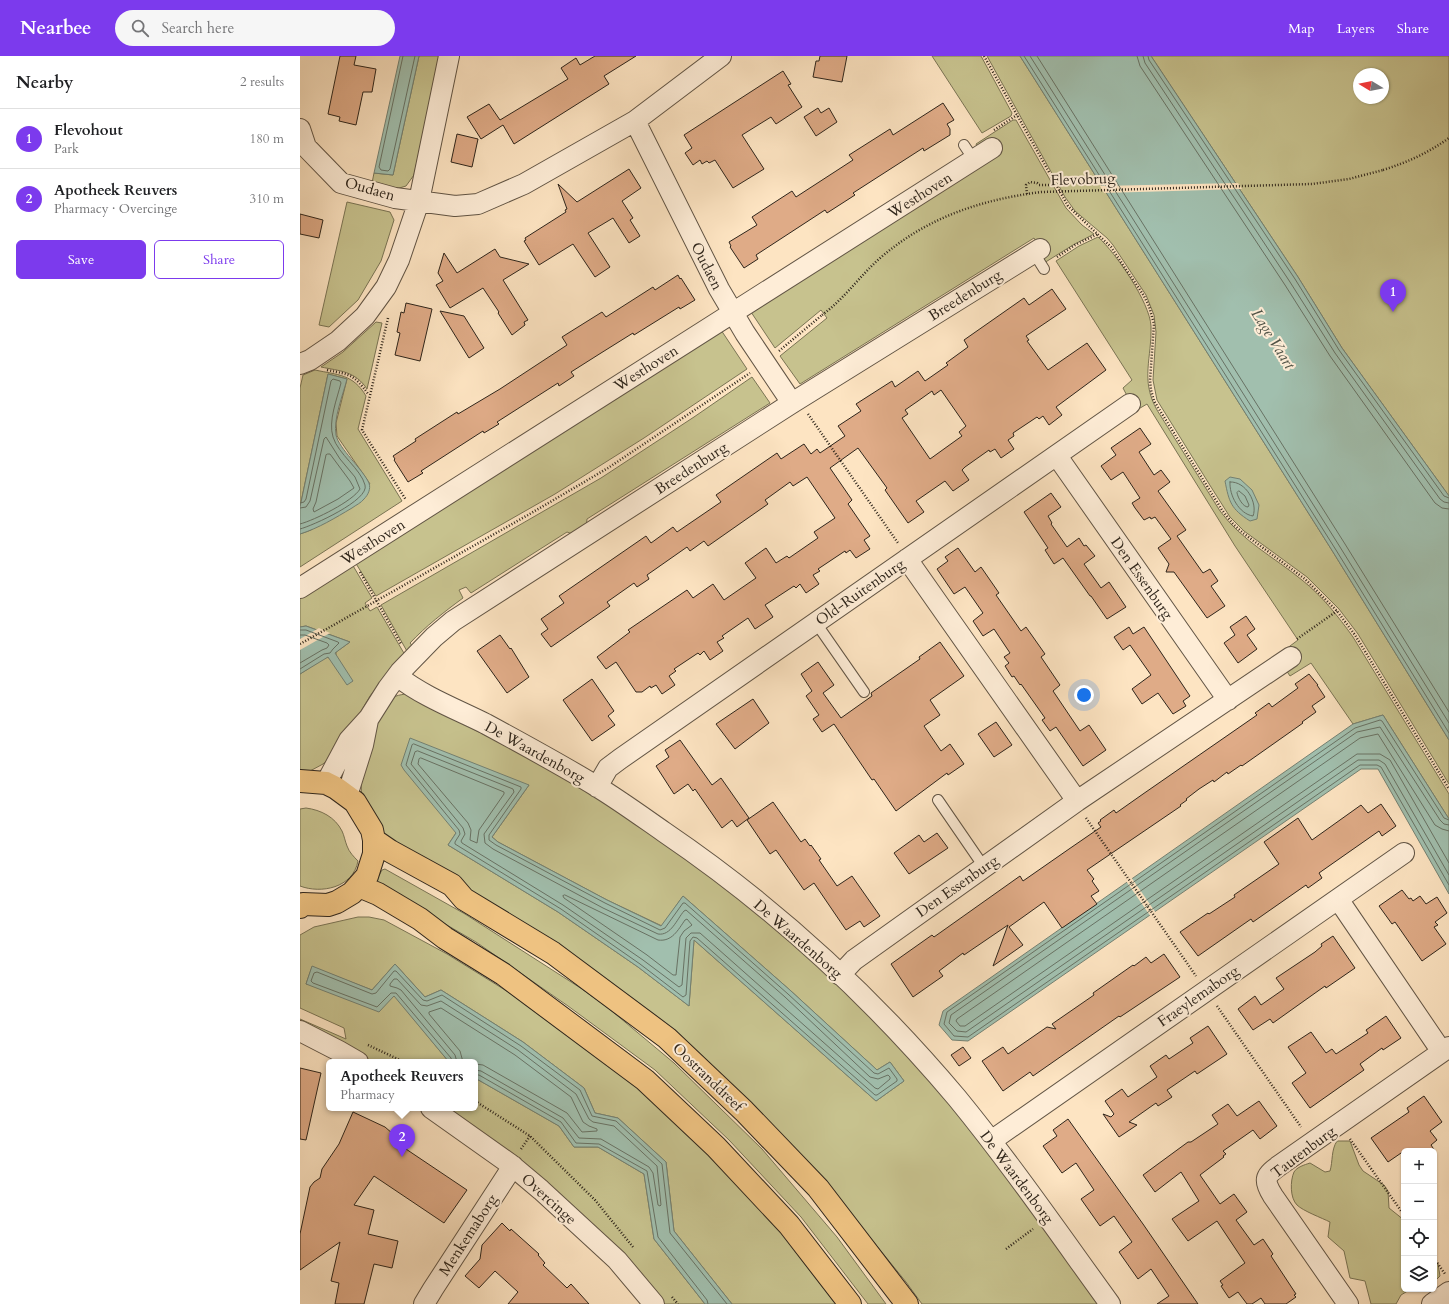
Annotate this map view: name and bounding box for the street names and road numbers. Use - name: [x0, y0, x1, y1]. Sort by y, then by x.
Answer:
- street label: Westhoven: [883, 167, 956, 223]
- street label: Flevobrug: [1050, 168, 1116, 190]
- street label: Oudaen: [343, 172, 398, 206]
- street label: Oudaen: [687, 239, 728, 294]
- street label: Breedenburg: [925, 264, 1006, 325]
- street label: Westhoven: [609, 340, 682, 396]
- street label: Breedenburg: [651, 437, 732, 499]
- street label: Westhoven: [336, 514, 409, 570]
- street label: Den Essenburg: [1106, 533, 1178, 624]
- street label: Old-Ruitenburg: [811, 553, 909, 630]
- street label: De Waardenborg: [481, 716, 589, 788]
- street label: Den Essenburg: [912, 850, 1003, 922]
- street label: De Waardenborg: [749, 895, 847, 983]
- street label: Fraeylemaborg: [1153, 960, 1243, 1031]
- street label: Oostranddreef: [668, 1038, 749, 1117]
- street label: Tautenburg: [1267, 1121, 1340, 1183]
- street label: De Waardenborg: [975, 1127, 1059, 1228]
- street label: Overcinge: [517, 1169, 581, 1229]
- street label: Menkemaborg: [434, 1190, 502, 1280]

